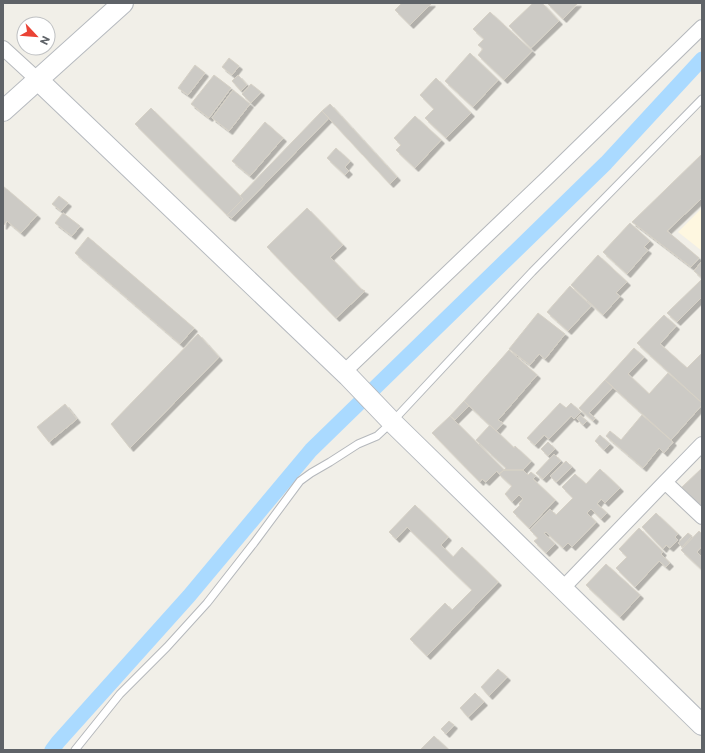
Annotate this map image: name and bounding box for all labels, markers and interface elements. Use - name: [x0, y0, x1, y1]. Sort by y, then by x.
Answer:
- north arrow: [16, 16, 56, 56]
- text: N: [38, 34, 53, 47]

